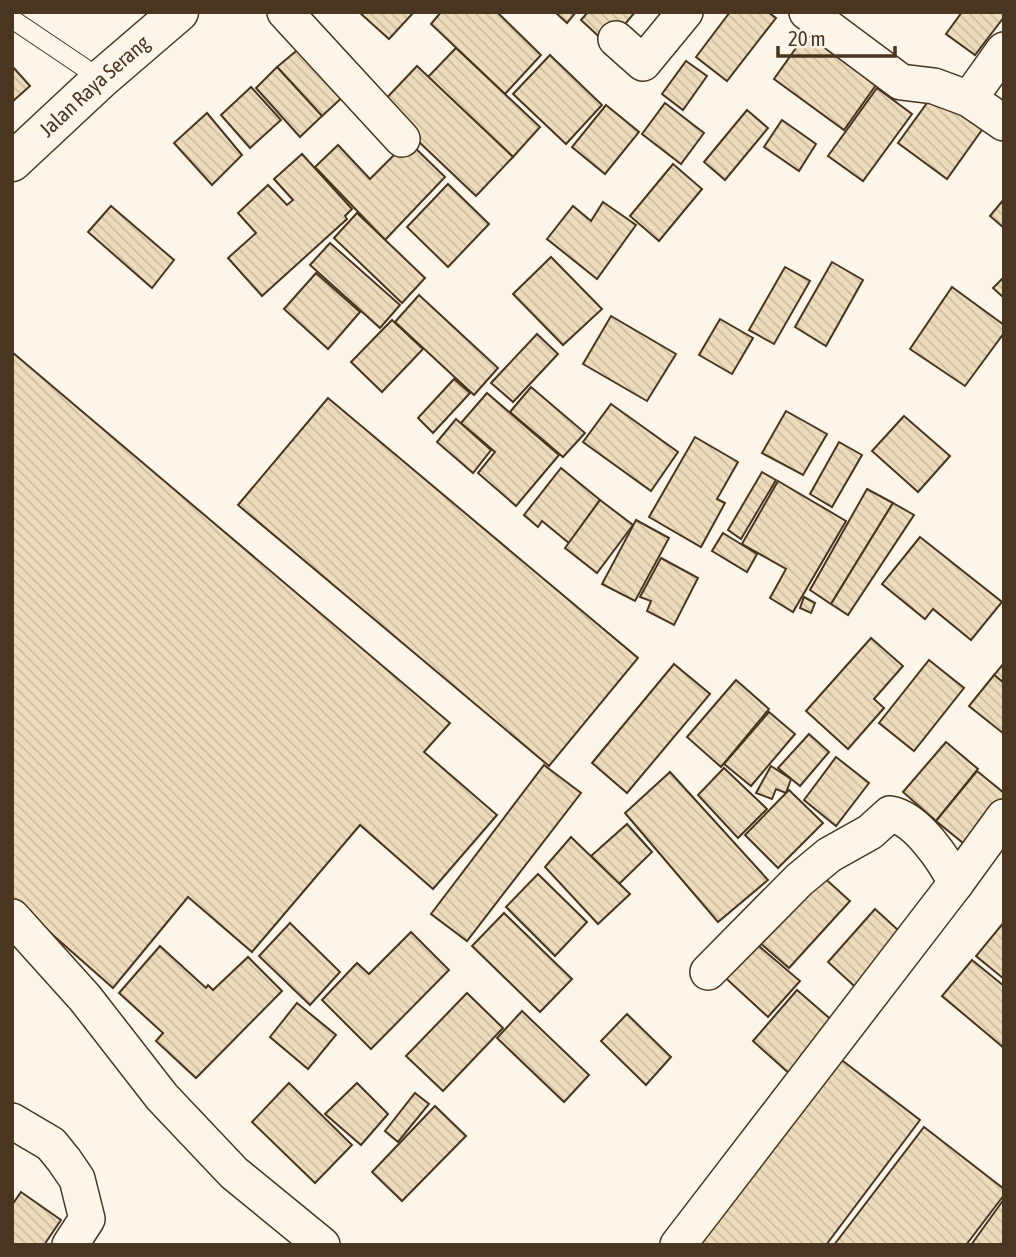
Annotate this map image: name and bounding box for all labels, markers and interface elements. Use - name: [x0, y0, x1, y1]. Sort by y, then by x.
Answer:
- scale bar: [778, 14, 895, 58]
- text: 20 m: [788, 26, 826, 50]
- street label: Jalan Raya Serang: [34, 30, 154, 141]

